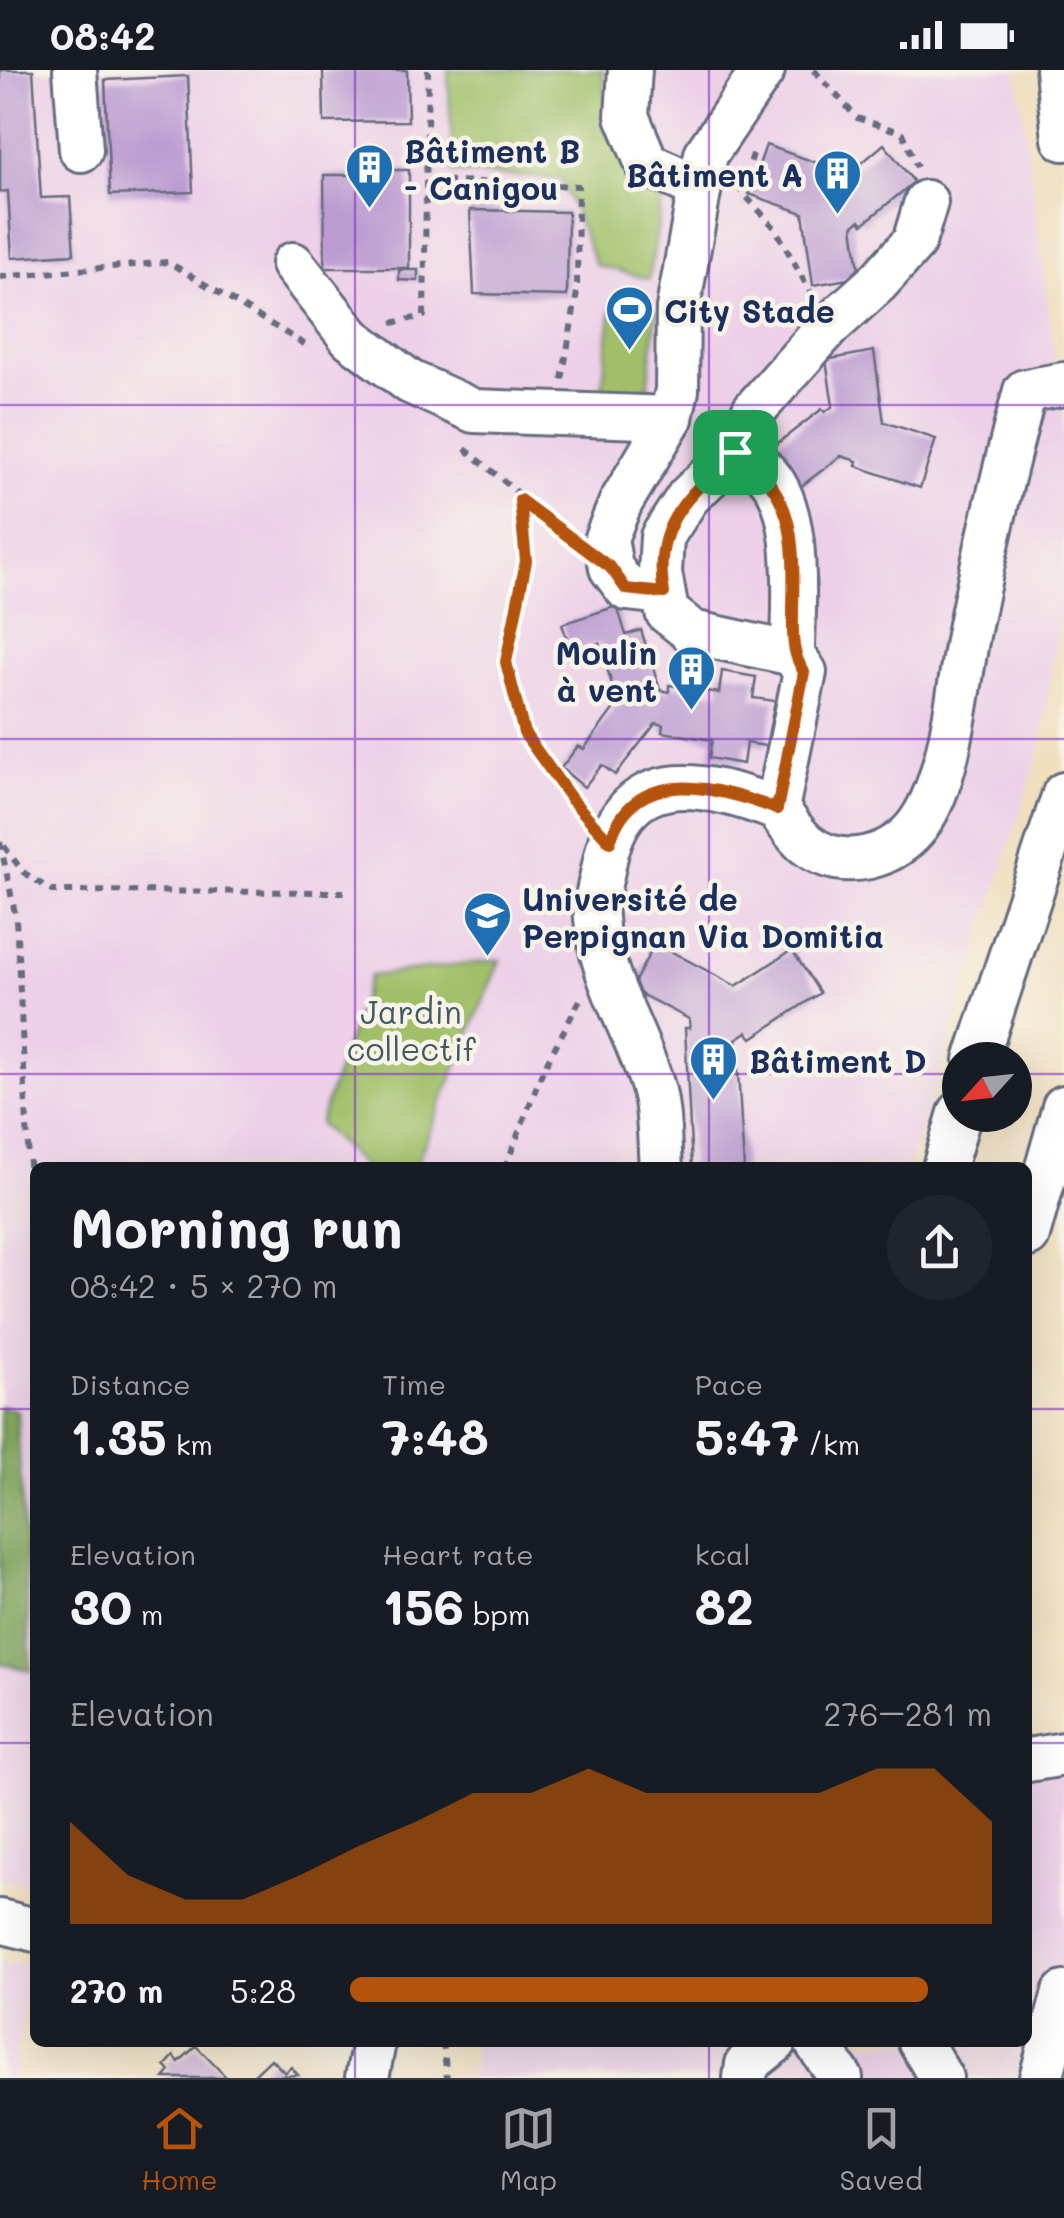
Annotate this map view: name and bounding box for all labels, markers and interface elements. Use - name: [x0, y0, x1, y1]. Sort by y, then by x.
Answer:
- text: 08:42: [50, 10, 155, 60]
- place label: Bâtiment B - Canigou: [404, 129, 580, 208]
- building icon: Bâtiment B - Canigou: [343, 142, 395, 210]
- building icon: Bâtiment A: [812, 148, 864, 216]
- place label: Bâtiment A: [626, 153, 803, 195]
- sports icon: City Stade: [603, 284, 655, 352]
- place label: City Stade: [664, 289, 835, 332]
- pin: [693, 410, 778, 495]
- icon: arrive: [708, 425, 763, 480]
- place label: Moulin à vent: [556, 631, 657, 710]
- building icon: Moulin à vent: [666, 644, 718, 712]
- place label: Université de Perpignan Via Domitia: [522, 877, 884, 956]
- school or university icon: Université de Perpignan Via Domitia: [461, 890, 513, 958]
- park label: Jardin collectif: [347, 990, 476, 1069]
- building icon: Bâtiment D: [688, 1034, 740, 1102]
- place label: Bâtiment D: [749, 1039, 927, 1081]
- north arrow: [942, 1042, 1032, 1132]
- map controls: [942, 1042, 1032, 1132]
- text: Morning run: [70, 1190, 403, 1262]
- button: share: [887, 1195, 992, 1300]
- text: 08:42 · 5 × 270 m: [70, 1264, 338, 1306]
- text: Distance: [70, 1366, 191, 1402]
- text: Time: [382, 1366, 446, 1402]
- text: Pace: [695, 1366, 763, 1402]
- text: 1.35: [70, 1402, 167, 1468]
- text: 7:48: [382, 1402, 489, 1468]
- text: 5:47: [695, 1402, 799, 1468]
- text: km: [167, 1426, 213, 1462]
- text: /km: [799, 1426, 860, 1462]
- text: Elevation: [70, 1536, 196, 1572]
- text: Heart rate: [382, 1536, 534, 1572]
- text: kcal: [695, 1536, 750, 1572]
- text: 30: [70, 1572, 132, 1638]
- text: 156: [382, 1572, 464, 1638]
- text: 82: [695, 1572, 754, 1638]
- text: m: [132, 1596, 163, 1632]
- text: bpm: [464, 1596, 530, 1632]
- text: Elevation: [70, 1692, 214, 1734]
- text: 276–281 m: [824, 1692, 992, 1734]
- text: 270 m: [70, 1969, 163, 2011]
- text: 5:28: [230, 1969, 296, 2011]
- tab: Home: [141, 2101, 217, 2197]
- tab: Map: [500, 2101, 557, 2197]
- tab: Saved: [840, 2101, 923, 2197]

